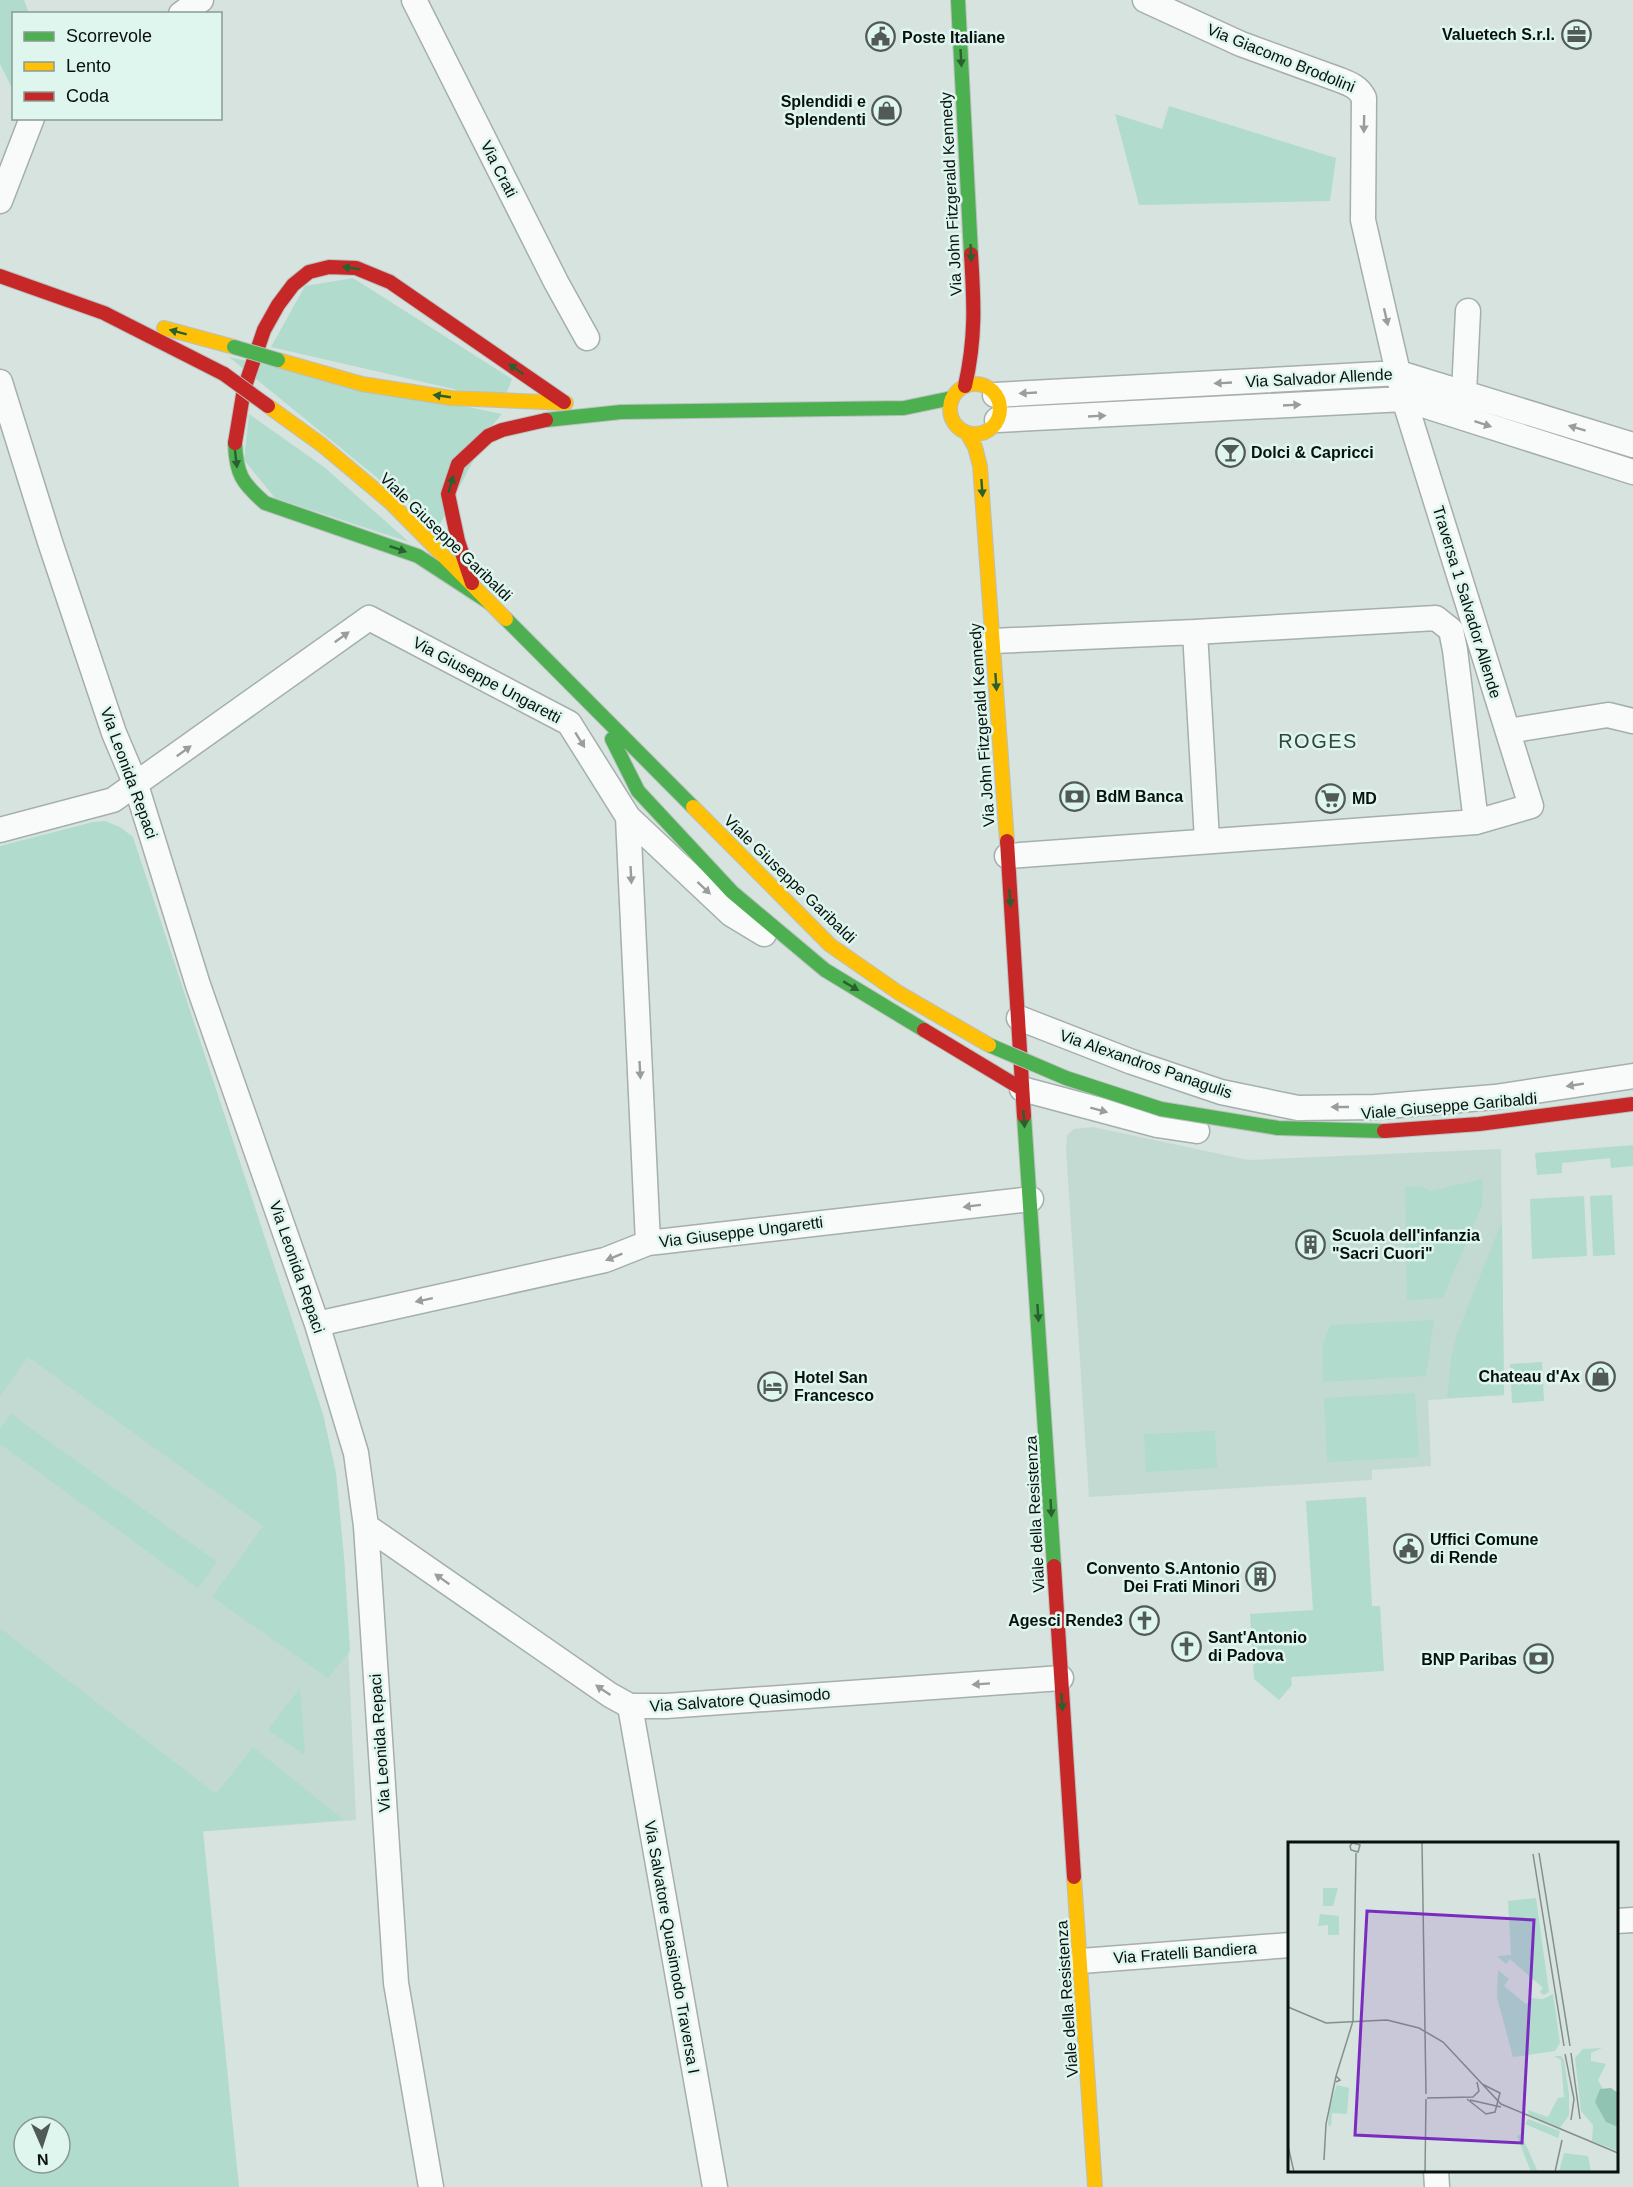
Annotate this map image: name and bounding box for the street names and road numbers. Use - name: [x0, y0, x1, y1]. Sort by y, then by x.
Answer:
- street label: Via Giacomo Brodolini: [1205, 21, 1357, 95]
- street label: Via John Fitzgerald Kennedy: [937, 92, 965, 296]
- street label: Via Crati: [478, 138, 520, 200]
- street label: Via Salvador Allende: [1245, 366, 1393, 390]
- street label: Viale Giuseppe Garibaldi: [377, 470, 515, 604]
- street label: Traversa 1 Salvador Allende: [1430, 504, 1504, 700]
- street label: Via John Fitzgerald Kennedy: [966, 623, 998, 827]
- street label: Via Giuseppe Ungaretti: [410, 634, 564, 726]
- street label: Via Leonida Repaci: [97, 705, 161, 841]
- street label: Viale Giuseppe Garibaldi: [721, 812, 859, 946]
- street label: Via Alexandros Panagulis: [1058, 1026, 1234, 1102]
- street label: Viale Giuseppe Garibaldi: [1360, 1090, 1538, 1122]
- street label: Via Leonida Repaci: [266, 1199, 328, 1335]
- street label: Via Giuseppe Ungaretti: [658, 1214, 824, 1250]
- street label: Viale della Resistenza: [1022, 1435, 1048, 1593]
- street label: Via Leonida Repaci: [367, 1673, 393, 1813]
- street label: Via Salvatore Quasimodo: [649, 1685, 831, 1715]
- street label: Via Salvatore Quasimodo Traversa I: [641, 1819, 703, 2075]
- street label: Viale della Resistenza: [1053, 1920, 1081, 2078]
- street label: Via Fratelli Bandiera: [1113, 1939, 1257, 1966]

